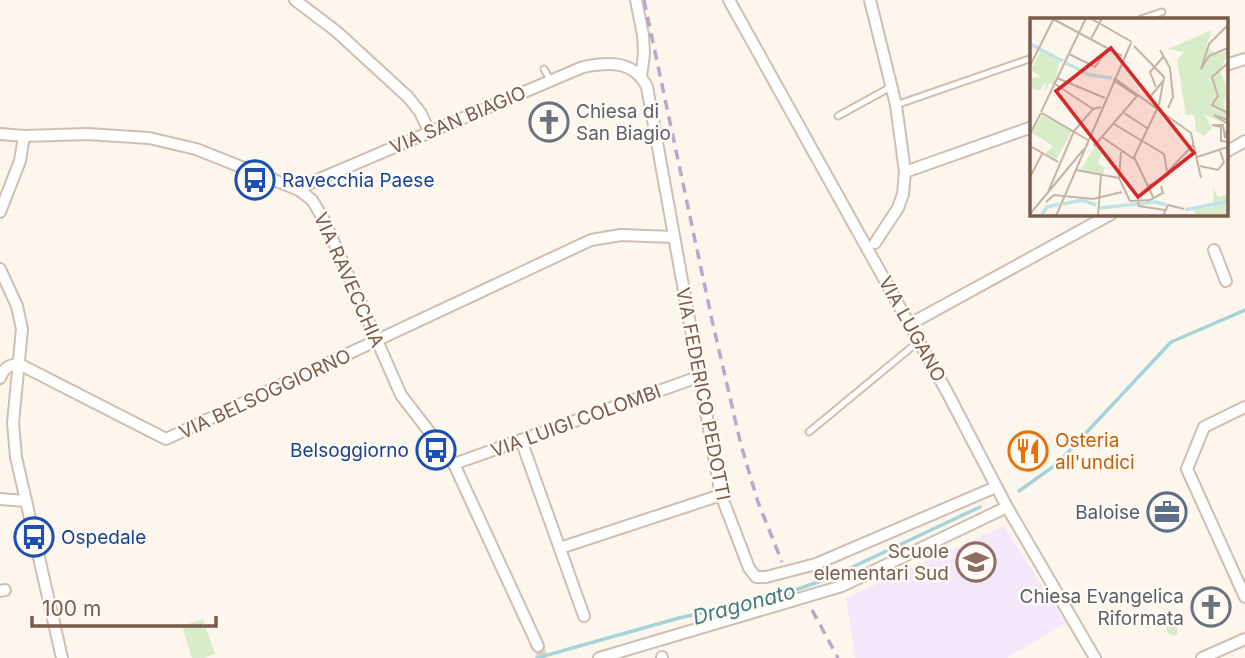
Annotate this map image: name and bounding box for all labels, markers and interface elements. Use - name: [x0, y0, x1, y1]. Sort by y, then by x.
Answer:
- inset map: [1030, 18, 1228, 215]
- street label: VIA SAN BIAGIO: [387, 81, 529, 159]
- place label: Chiesa di San Biagio: [576, 100, 671, 145]
- church icon: Chiesa di San Biagio: [528, 101, 570, 143]
- bus stop icon: Ravecchia Paese: [234, 159, 276, 201]
- place label: Ravecchia Paese: [282, 169, 434, 192]
- street label: VIA RAVECCHIA: [309, 209, 389, 351]
- street label: VIA LUGANO: [874, 272, 950, 386]
- street label: VIA FEDERICO PEDOTTI: [671, 286, 735, 502]
- street label: VIA BELSOGGIORNO: [175, 344, 355, 444]
- street label: VIA LUIGI COLOMBI: [488, 380, 664, 462]
- bus stop icon: Belsoggiorno: [415, 429, 457, 471]
- place label: Osteria all'undici: [1055, 429, 1135, 474]
- restaurant icon: Osteria all'undici: [1007, 430, 1049, 472]
- place label: Belsoggiorno: [290, 439, 409, 462]
- office icon: Baloise: [1146, 491, 1188, 533]
- place label: Baloise: [1075, 501, 1140, 524]
- bus stop icon: Ospedale: [13, 516, 55, 558]
- place label: Ospedale: [61, 526, 146, 549]
- place label: Scuole elementari Sud: [814, 540, 949, 585]
- school or university icon: Scuole elementari Sud: [955, 541, 997, 583]
- water label: Dragonato: [690, 578, 798, 630]
- scale bar: [32, 584, 215, 628]
- place label: Chiesa Evangelica Riformata: [1020, 585, 1184, 630]
- church icon: Chiesa Evangelica Riformata: [1190, 586, 1232, 628]
- text: 100 m: [42, 596, 101, 621]

